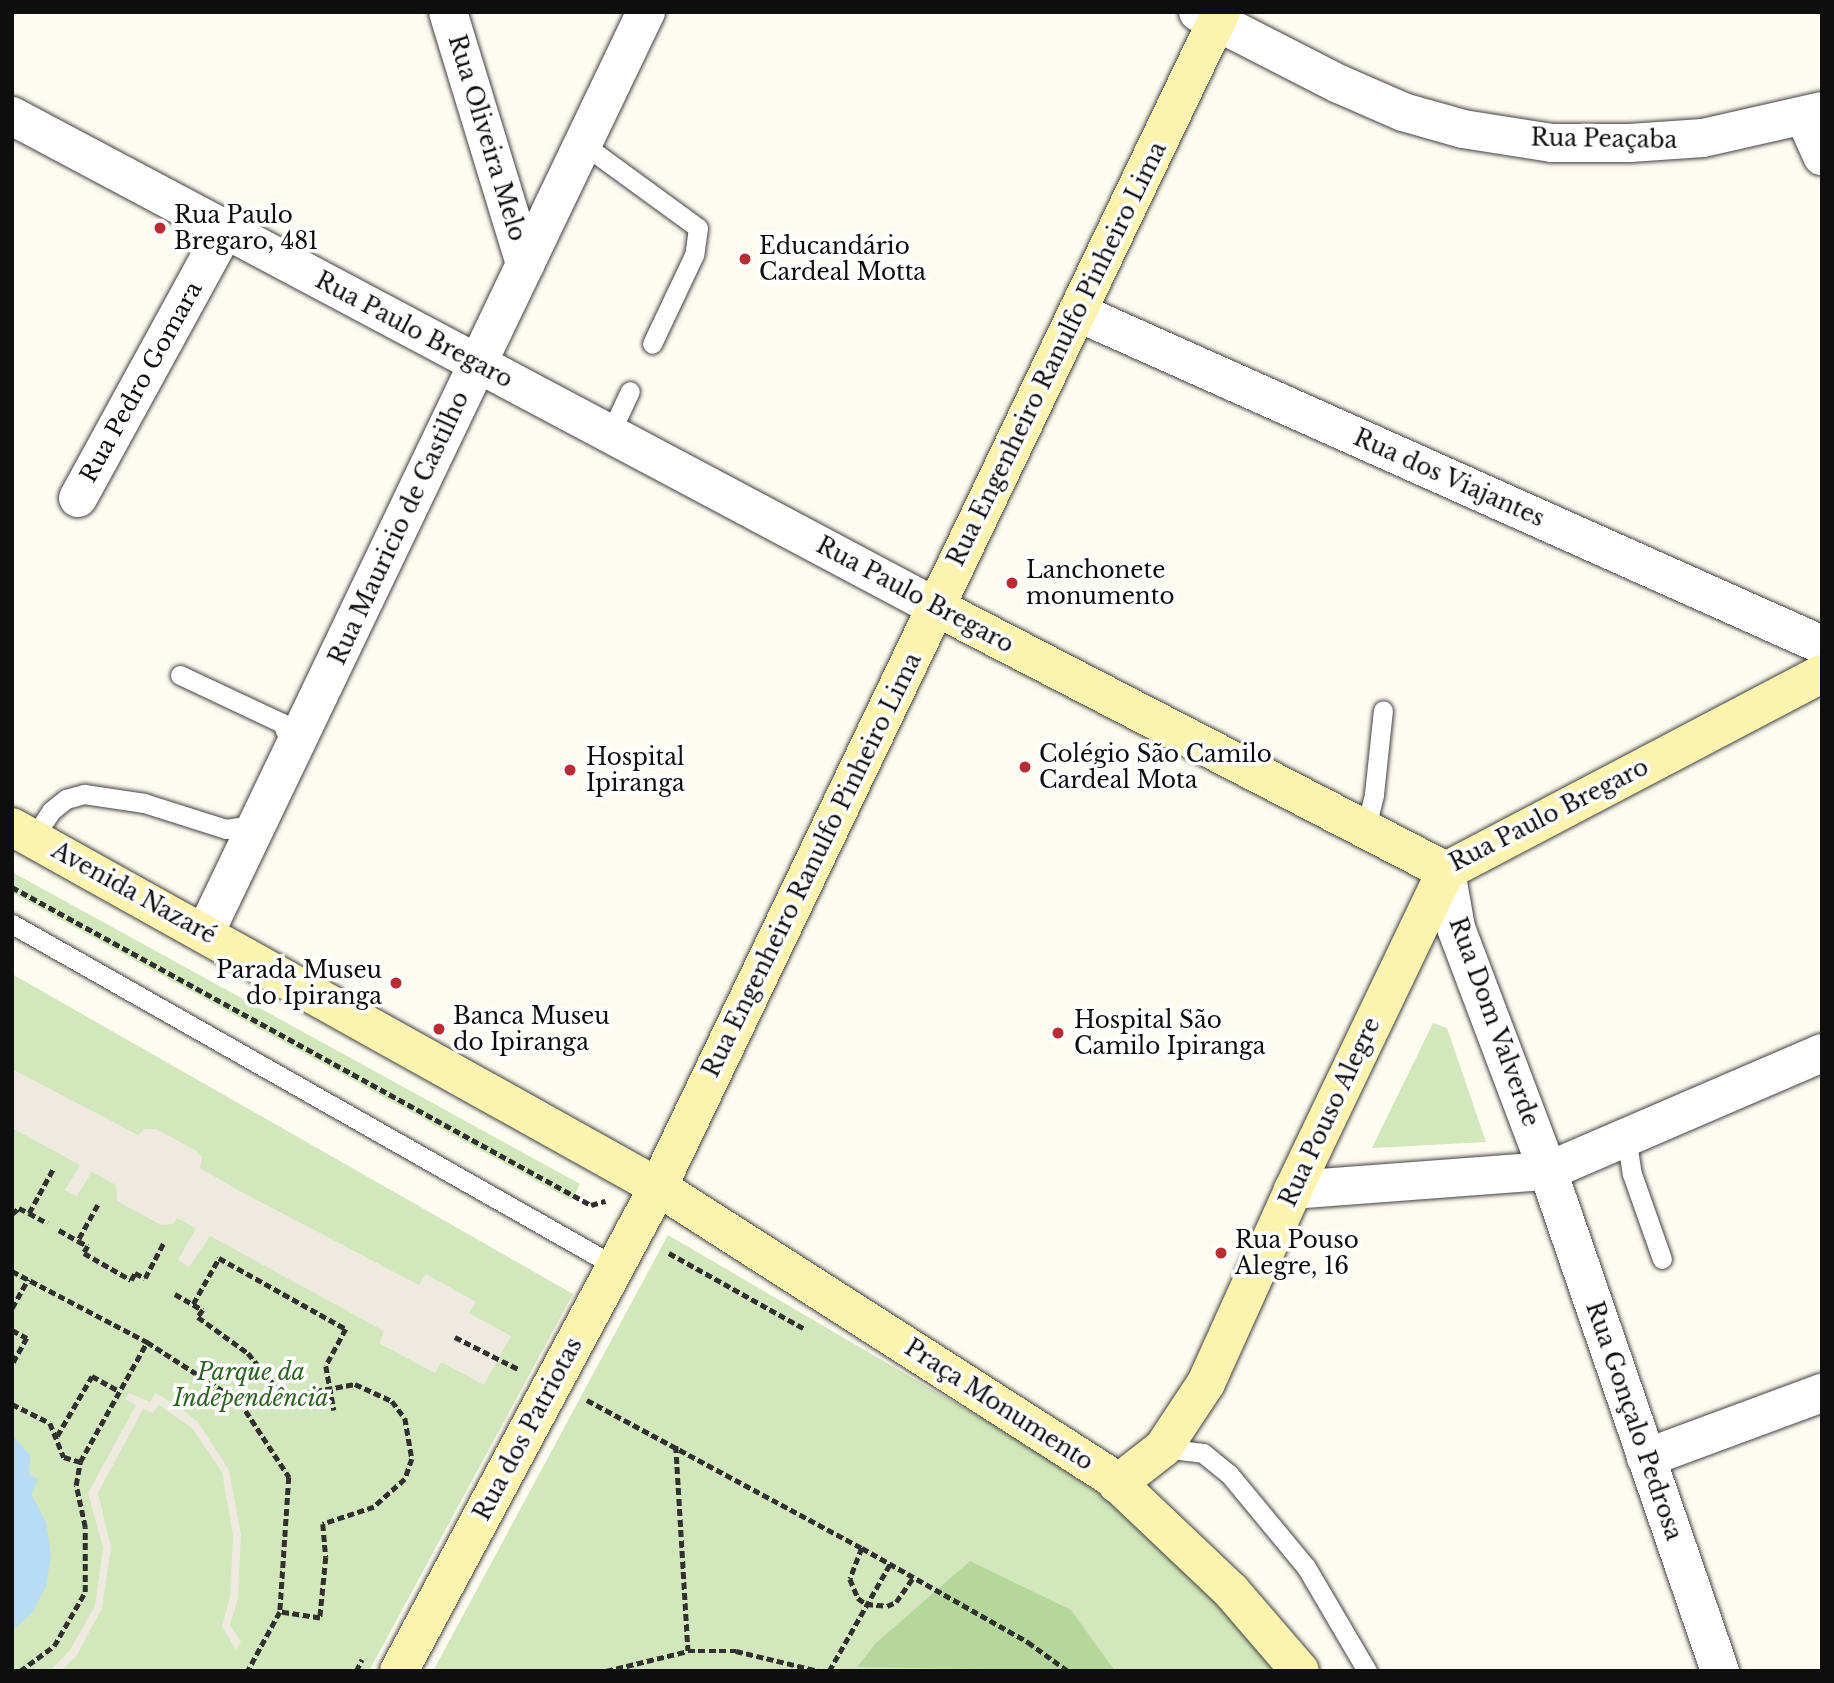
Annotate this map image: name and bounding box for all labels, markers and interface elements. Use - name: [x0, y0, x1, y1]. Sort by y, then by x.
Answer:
- street label: Rua Oliveira Melo: [442, 31, 532, 245]
- street label: Rua Peaçaba: [1530, 124, 1678, 154]
- street label: Rua Engenheiro Ranulfo Pinheiro Lima: [942, 137, 1172, 571]
- place label: Rua Paulo Bregaro, 481: [174, 201, 318, 255]
- marker: Rua Paulo Bregaro, 481: [152, 220, 168, 236]
- place label: Educandário Cardeal Motta: [759, 232, 926, 286]
- marker: Educandário Cardeal Motta: [737, 251, 753, 267]
- street label: Rua Paulo Bregaro: [311, 266, 517, 394]
- street label: Rua Pedro Gomara: [74, 277, 208, 487]
- street label: Rua Mauricio de Castilho: [323, 387, 475, 669]
- street label: Rua dos Viajantes: [1349, 423, 1549, 533]
- street label: Rua Paulo Bregaro: [812, 531, 1018, 659]
- place label: Lanchonete monumento: [1026, 556, 1174, 610]
- marker: Lanchonete monumento: [1004, 575, 1020, 591]
- street label: Rua Engenheiro Ranulfo Pinheiro Lima: [697, 648, 927, 1082]
- place label: Colégio São Camilo Cardeal Mota: [1039, 740, 1272, 794]
- place label: Hospital Ipiranga: [586, 743, 685, 797]
- street label: Rua Paulo Bregaro: [1445, 753, 1653, 877]
- marker: Colégio São Camilo Cardeal Mota: [1017, 759, 1033, 775]
- marker: Hospital Ipiranga: [560, 760, 580, 780]
- street label: Avenida Nazaré: [47, 836, 221, 950]
- street label: Rua Dom Valverde: [1443, 913, 1545, 1131]
- place label: Parada Museu do Ipiranga: [216, 956, 382, 1010]
- marker: Parada Museu do Ipiranga: [388, 975, 404, 991]
- place label: Banca Museu do Ipiranga: [453, 1002, 610, 1056]
- place label: Hospital São Camilo Ipiranga: [1074, 1006, 1266, 1060]
- street label: Rua Pouso Alegre: [1274, 1013, 1386, 1211]
- marker: Banca Museu do Ipiranga: [431, 1021, 447, 1037]
- marker: Hospital São Camilo Ipiranga: [1048, 1023, 1068, 1043]
- place label: Rua Pouso Alegre, 16: [1235, 1226, 1359, 1280]
- marker: Rua Pouso Alegre, 16: [1213, 1245, 1229, 1261]
- street label: Rua Gonçalo Pedrosa: [1580, 1298, 1688, 1544]
- street label: Rua dos Patriotas: [468, 1333, 588, 1525]
- street label: Praça Monumento: [899, 1334, 1099, 1476]
- park label: Parque da Independência: [173, 1358, 329, 1412]

